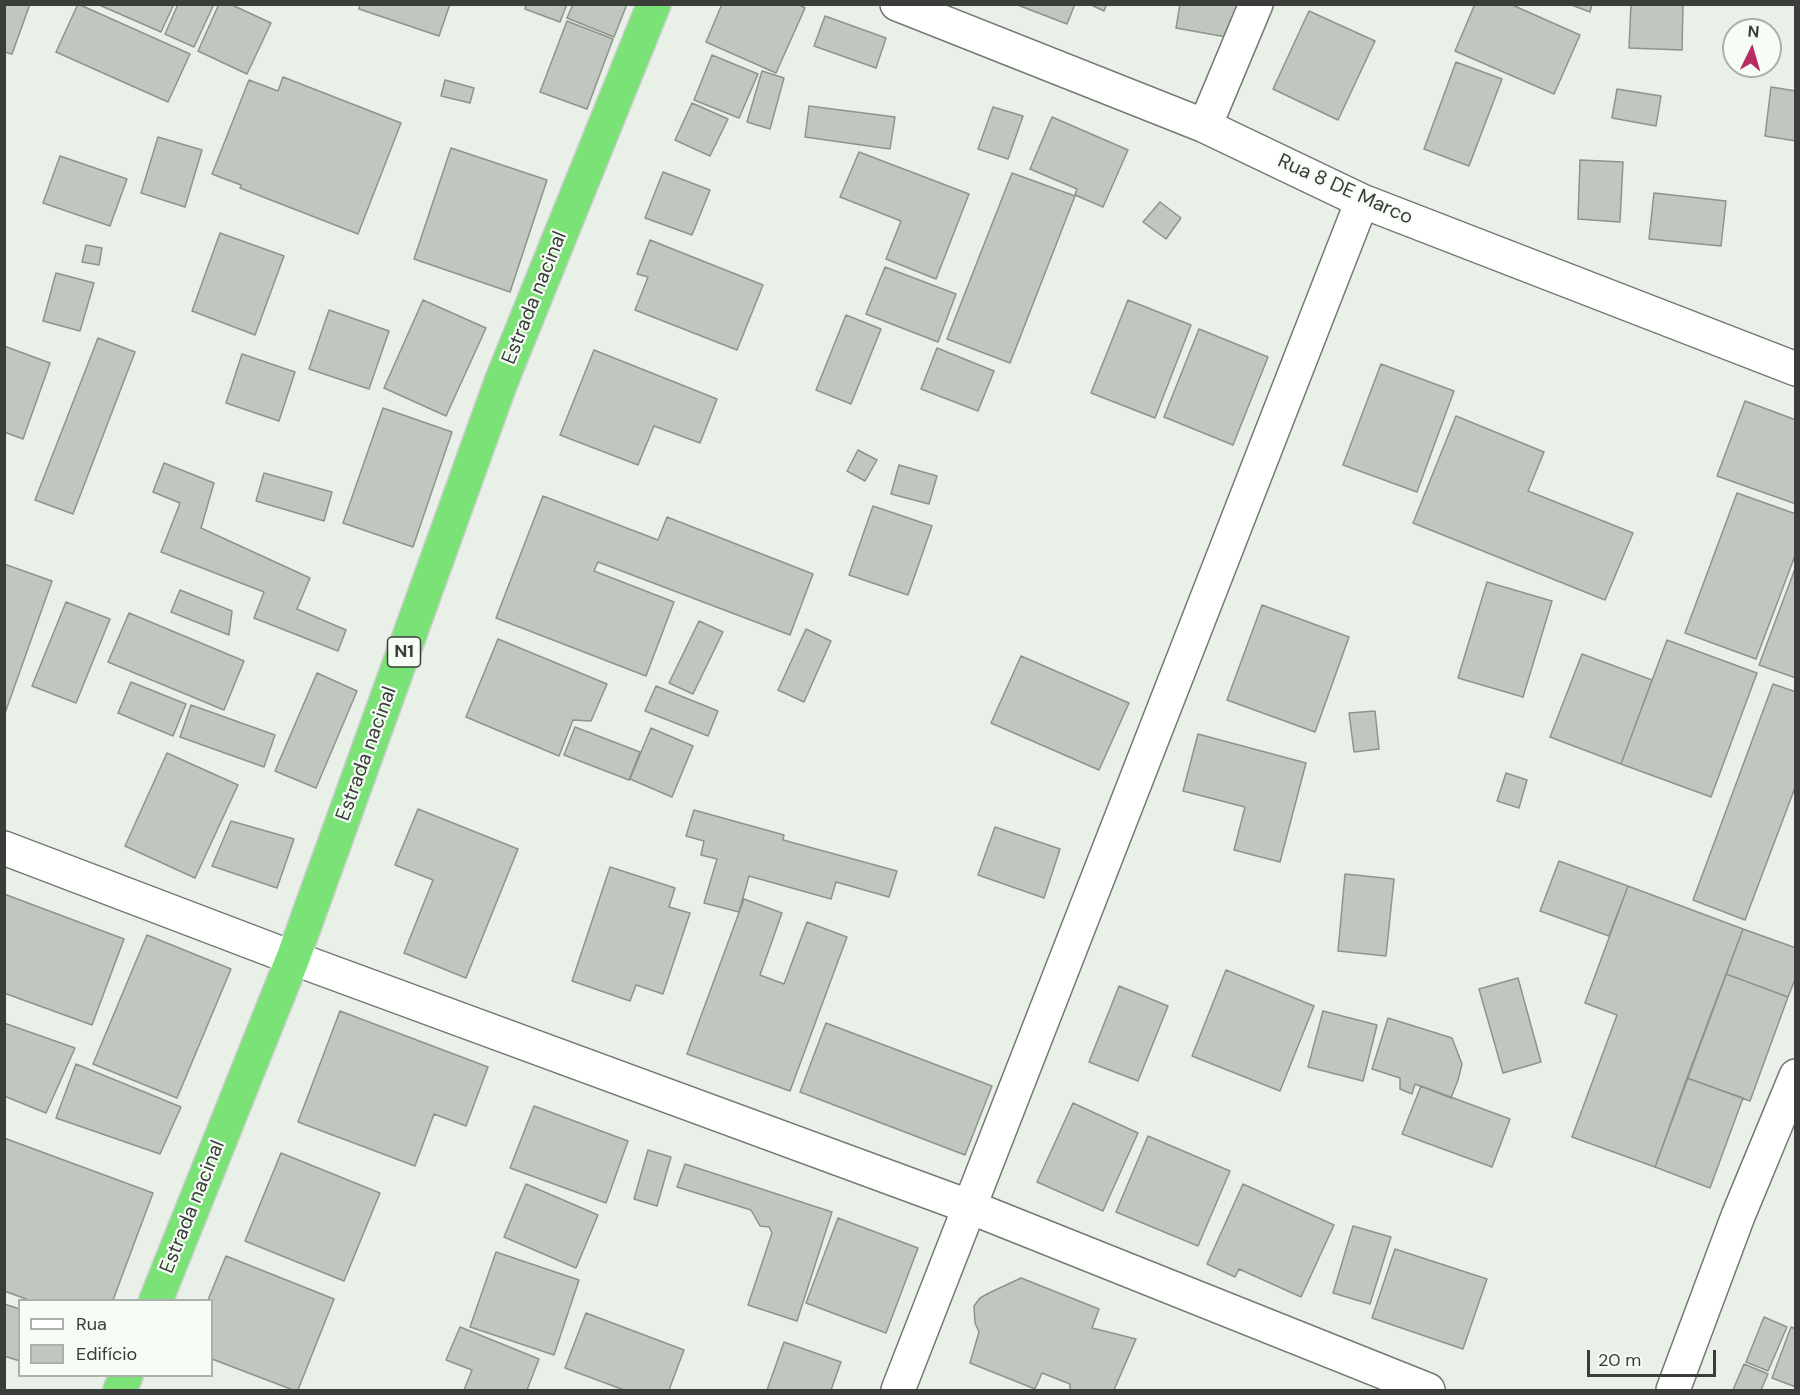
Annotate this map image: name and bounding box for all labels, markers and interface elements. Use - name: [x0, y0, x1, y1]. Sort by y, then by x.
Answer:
- north arrow: [1722, 18, 1782, 78]
- text: N: [1747, 21, 1760, 43]
- street label: Rua 8 DE Marco: [1274, 149, 1416, 231]
- street label: Estrada nacinal: [497, 228, 573, 368]
- road number: N1: [388, 637, 420, 667]
- street label: Estrada nacinal: [332, 684, 402, 824]
- street label: Estrada nacinal: [155, 1137, 231, 1277]
- legend: [18, 1299, 213, 1377]
- text: Rua: [76, 1312, 107, 1336]
- scale bar: [1590, 1338, 1719, 1376]
- text: Edifício: [76, 1342, 137, 1366]
- text: 20 m: [1598, 1348, 1641, 1372]

